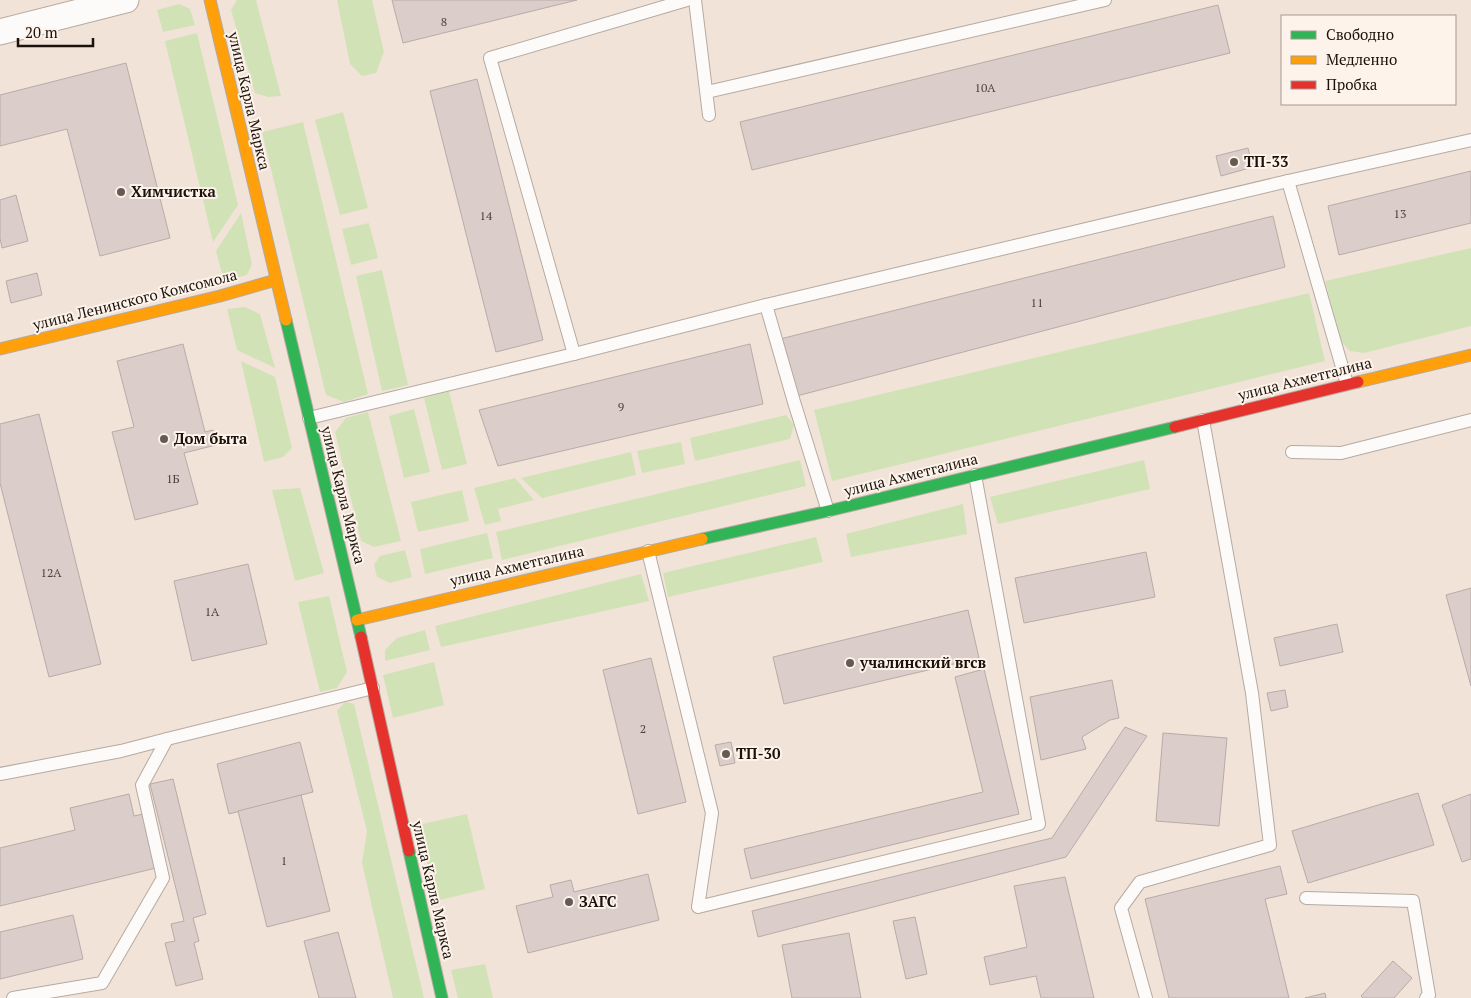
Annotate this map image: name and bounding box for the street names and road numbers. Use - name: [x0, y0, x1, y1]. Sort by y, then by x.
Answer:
- street label: улица Карла Маркса: [224, 29, 276, 172]
- street label: улица Ленинского Комсомола: [30, 264, 239, 334]
- street label: улица Ахметгалина: [1235, 352, 1374, 405]
- street label: улица Карла Маркса: [317, 423, 371, 566]
- street label: улица Ахметгалина: [841, 448, 980, 501]
- street label: улица Ахметгалина: [447, 540, 586, 590]
- street label: улица Карла Маркса: [408, 818, 460, 961]

